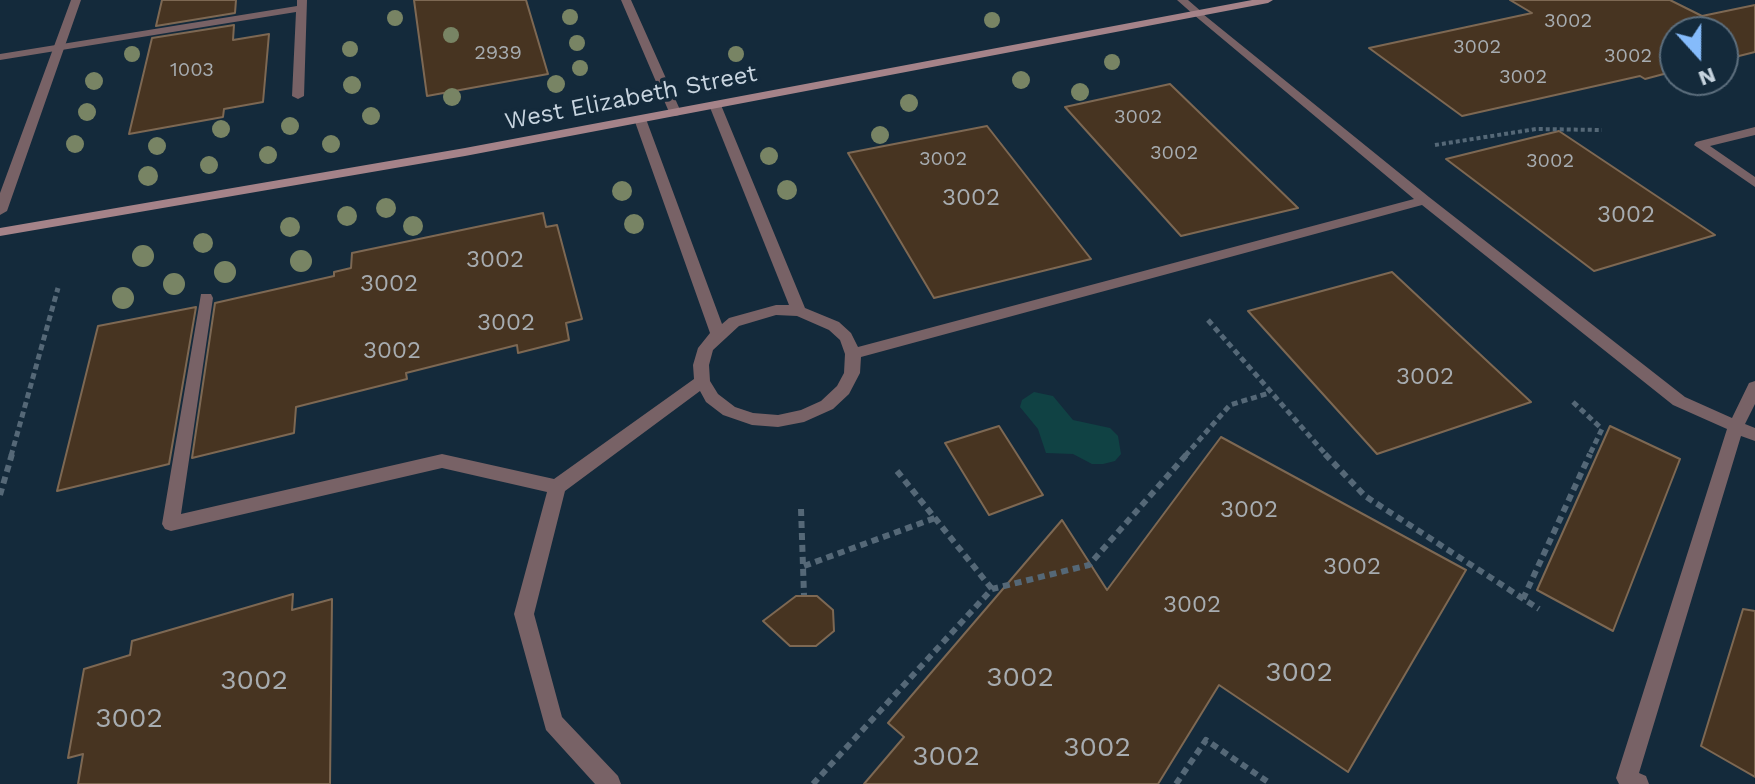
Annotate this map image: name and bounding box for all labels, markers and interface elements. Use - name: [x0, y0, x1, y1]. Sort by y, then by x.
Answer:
- house number: 3002: [1544, 9, 1592, 33]
- north arrow: [1659, 16, 1739, 96]
- house number: 3002: [1453, 35, 1501, 59]
- house number: 2939: [474, 41, 522, 65]
- house number: 3002: [1604, 44, 1652, 68]
- house number: 1003: [170, 58, 214, 82]
- street label: West Elizabeth Street: [502, 59, 760, 137]
- text: N: [1695, 62, 1719, 92]
- house number: 3002: [1499, 65, 1547, 89]
- house number: 3002: [1114, 105, 1162, 129]
- house number: 3002: [1150, 141, 1198, 165]
- house number: 3002: [919, 147, 967, 171]
- house number: 3002: [1526, 149, 1574, 173]
- house number: 3002: [942, 184, 1000, 212]
- house number: 3002: [1597, 201, 1655, 229]
- house number: 3002: [466, 246, 524, 274]
- house number: 3002: [360, 270, 418, 298]
- house number: 3002: [477, 309, 535, 337]
- house number: 3002: [363, 337, 421, 365]
- house number: 3002: [1396, 363, 1454, 391]
- house number: 3002: [1220, 496, 1278, 524]
- house number: 3002: [1323, 553, 1381, 581]
- house number: 3002: [1163, 591, 1221, 619]
- house number: 3002: [1265, 656, 1333, 690]
- house number: 3002: [986, 661, 1054, 695]
- house number: 3002: [220, 664, 288, 698]
- house number: 3002: [95, 702, 163, 736]
- house number: 3002: [1063, 731, 1131, 765]
- house number: 3002: [912, 740, 980, 774]

